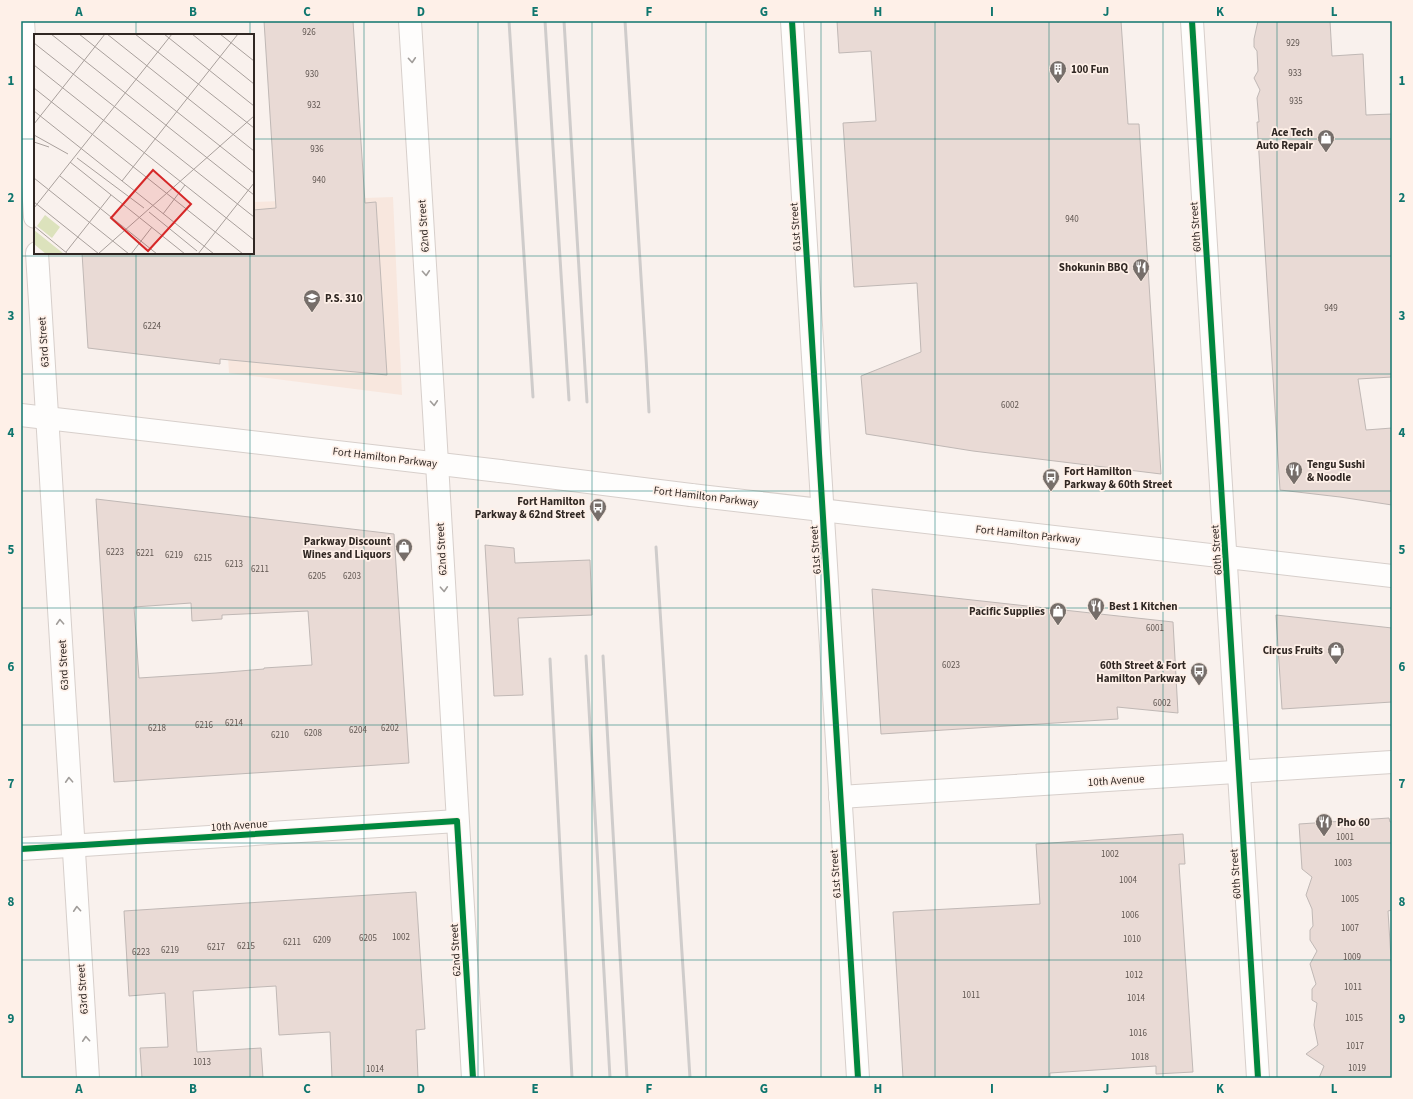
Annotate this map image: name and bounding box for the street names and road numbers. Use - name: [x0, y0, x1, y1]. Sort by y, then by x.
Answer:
- street label: 62nd Street: [414, 199, 433, 253]
- street label: 60th Street: [1186, 201, 1205, 253]
- street label: 61st Street: [786, 202, 805, 252]
- street label: 63rd Street: [34, 316, 53, 368]
- street label: Fort Hamilton Parkway: [332, 444, 438, 471]
- street label: Fort Hamilton Parkway: [653, 483, 759, 510]
- street label: 62nd Street: [433, 522, 450, 576]
- street label: Fort Hamilton Parkway: [975, 522, 1081, 547]
- street label: 60th Street: [1207, 524, 1226, 576]
- street label: 61st Street: [806, 525, 825, 575]
- street label: 63rd Street: [55, 639, 72, 691]
- street label: 10th Avenue: [1087, 771, 1145, 790]
- street label: 10th Avenue: [210, 816, 268, 835]
- street label: 60th Street: [1226, 848, 1245, 900]
- street label: 61st Street: [826, 849, 845, 899]
- street label: 62nd Street: [447, 923, 464, 977]
- street label: 63rd Street: [73, 963, 92, 1015]

